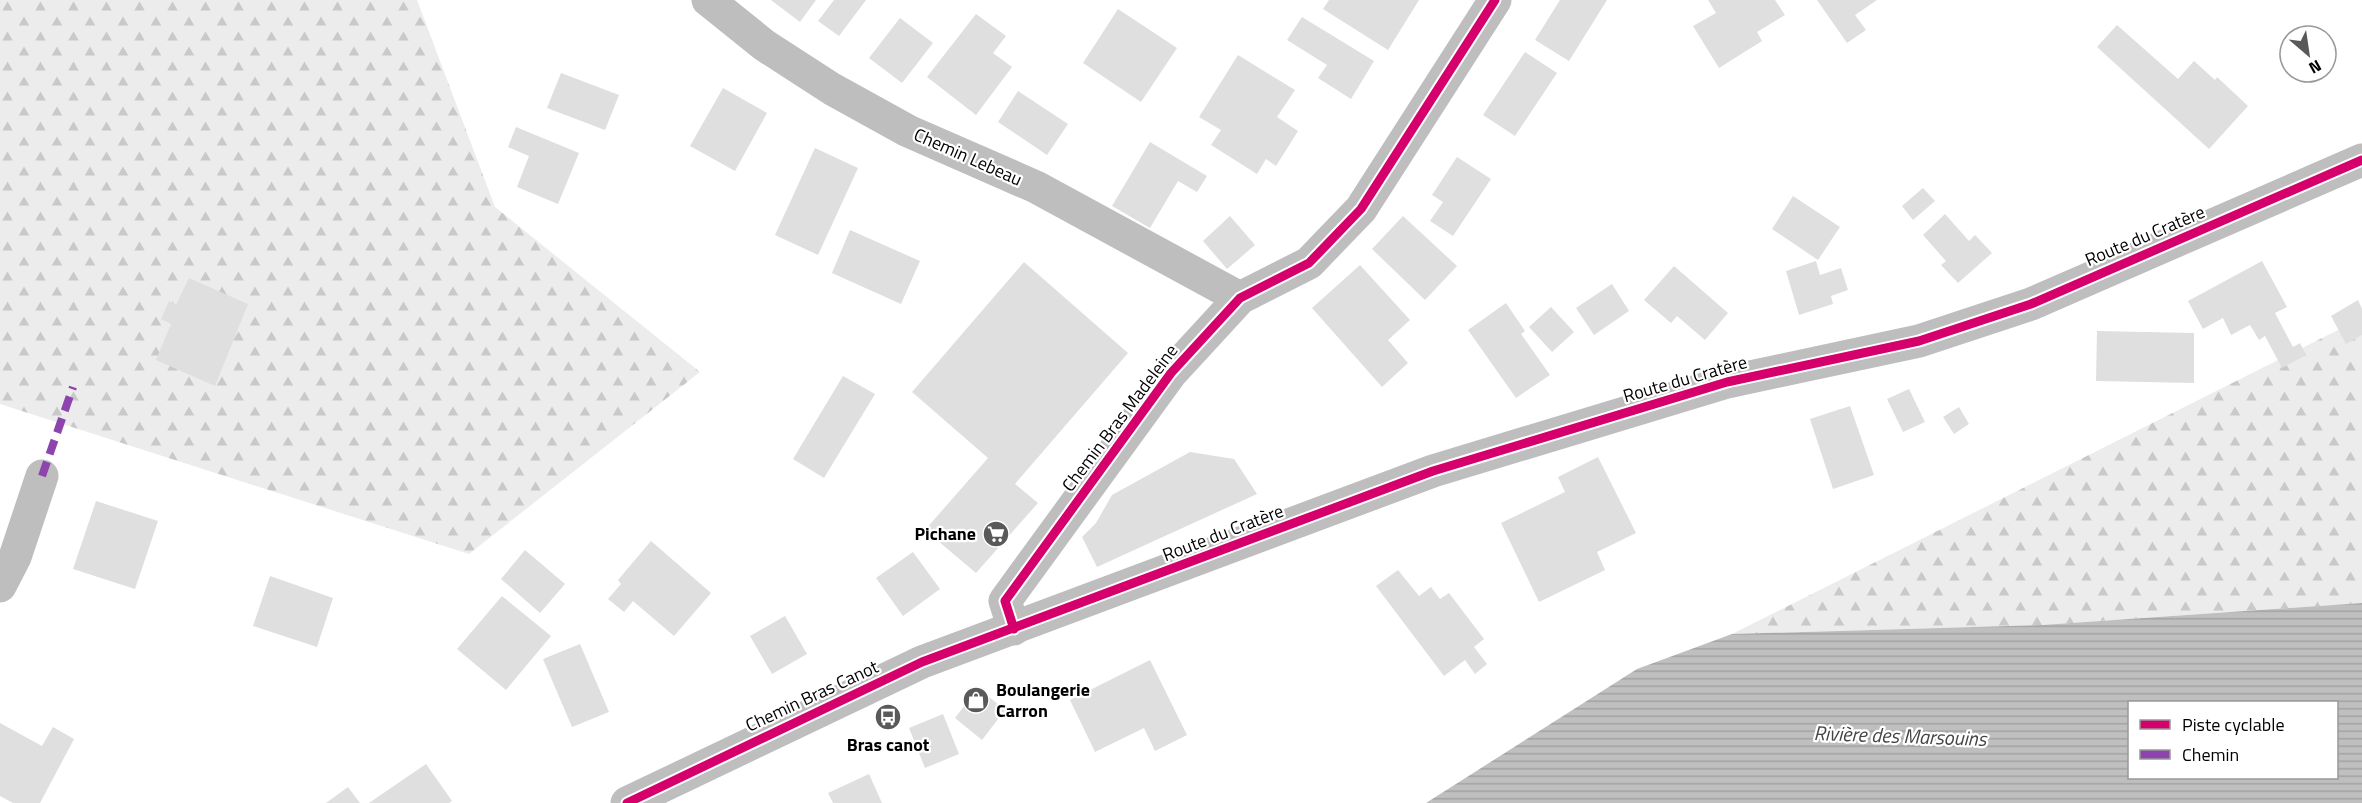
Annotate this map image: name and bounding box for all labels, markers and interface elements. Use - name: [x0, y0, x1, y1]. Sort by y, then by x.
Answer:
- north arrow: [2278, 24, 2338, 84]
- text: N: [2305, 54, 2326, 80]
- street label: Chemin Lebeau: [910, 121, 1027, 192]
- street label: Route du Cratère: [2081, 198, 2209, 273]
- street label: Chemin Bras Madeleine: [1055, 338, 1184, 497]
- street label: Route du Cratère: [1620, 348, 1750, 409]
- street label: Route du Cratère: [1158, 497, 1287, 568]
- supermarket icon: Pichane: [981, 519, 1011, 549]
- place label: Pichane: [914, 520, 976, 547]
- street label: Chemin Bras Canot: [741, 653, 883, 738]
- place label: Boulangerie Carron: [996, 676, 1090, 724]
- shop icon: Boulangerie Carron: [961, 685, 991, 715]
- legend: [2128, 701, 2338, 779]
- bus stop icon: Bras canot: [873, 702, 903, 732]
- text: Piste cyclable: [2182, 711, 2284, 738]
- water label: Rivière des Marsouins: [1813, 717, 1988, 754]
- place label: Bras canot: [847, 731, 930, 758]
- text: Chemin: [2182, 741, 2239, 768]

